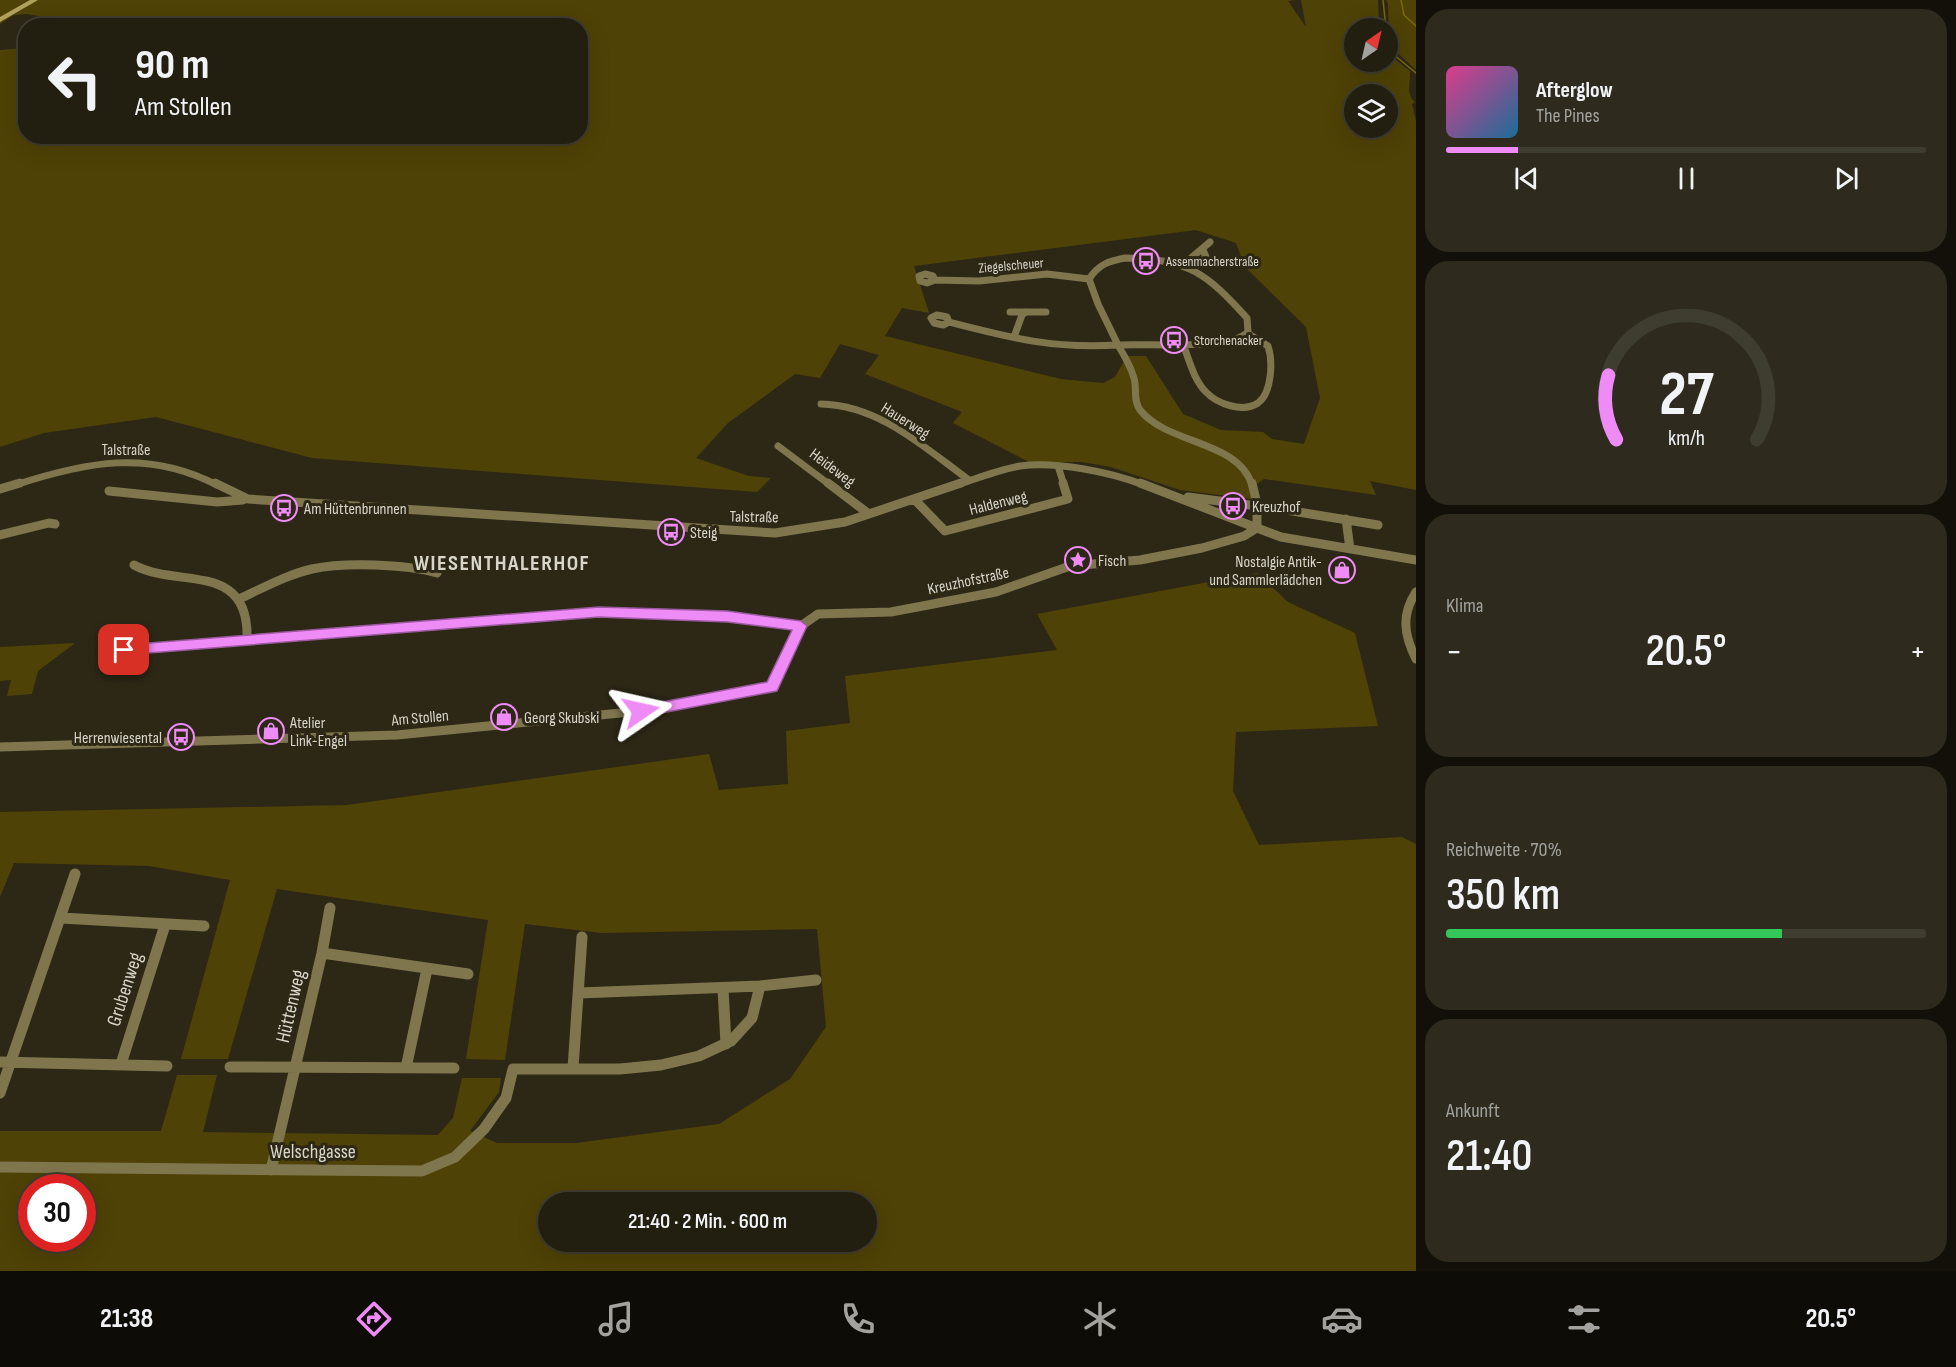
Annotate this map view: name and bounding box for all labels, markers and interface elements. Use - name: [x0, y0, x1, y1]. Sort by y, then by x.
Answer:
- north arrow: [1344, 18, 1398, 72]
- map controls: [1344, 18, 1398, 138]
- text: 90 m: [135, 40, 209, 91]
- icon: left: [36, 42, 114, 120]
- text: Afterglow: [1536, 77, 1613, 104]
- button: layers: [1344, 84, 1398, 138]
- text: Am Stollen: [135, 91, 232, 123]
- text: The Pines: [1536, 104, 1600, 128]
- icon: previous: [1510, 162, 1543, 195]
- icon: pause: [1670, 162, 1703, 195]
- icon: next: [1830, 162, 1863, 195]
- bus stop icon: Assenmacherstraße: [1131, 246, 1161, 276]
- place label: Assenmacherstraße: [1165, 253, 1259, 270]
- street label: Ziegelscheuer: [978, 254, 1044, 277]
- bus stop icon: Storchenacker: [1159, 325, 1189, 355]
- place label: Storchenacker: [1194, 332, 1263, 349]
- text: 27: [1659, 358, 1714, 433]
- street label: Hauerweg: [877, 399, 933, 444]
- text: km/h: [1667, 427, 1705, 452]
- street label: Talstraße: [102, 441, 150, 460]
- street label: Heideweg: [805, 445, 859, 492]
- street label: Haldenweg: [967, 487, 1029, 520]
- bus stop icon: Kreuzhof: [1218, 491, 1248, 521]
- bus stop icon: Am Hüttenbrunnen: [269, 493, 299, 523]
- place label: Kreuzhof: [1252, 498, 1301, 517]
- place label: Am Hüttenbrunnen: [303, 500, 407, 519]
- street label: Talstraße: [729, 508, 779, 527]
- bus stop icon: Steig: [656, 517, 686, 547]
- place label: Steig: [690, 524, 717, 543]
- place icon: Fisch: [1063, 545, 1093, 575]
- district label: WIESENTHALERHOF: [414, 550, 590, 577]
- place label: Fisch: [1098, 552, 1126, 571]
- place label: Nostalgie Antik- und Sammlerlädchen: [1209, 553, 1322, 590]
- shop icon: Nostalgie Antik- und Sammlerlädchen: [1327, 555, 1357, 585]
- street label: Kreuzhofstraße: [926, 564, 1011, 599]
- text: Klima: [1446, 594, 1484, 618]
- pin: [98, 624, 149, 675]
- text: 20.5°: [1645, 624, 1727, 679]
- text: −: [1446, 632, 1462, 672]
- text: +: [1910, 632, 1926, 672]
- icon: arrive: [107, 633, 140, 666]
- position arrow: [609, 679, 673, 743]
- shop icon: Georg Skubski: [489, 702, 519, 732]
- street label: Am Stollen: [390, 707, 450, 731]
- place label: Georg Skubski: [524, 709, 599, 728]
- place label: Atelier Link-Engel: [289, 714, 347, 751]
- shop icon: Atelier Link-Engel: [256, 716, 286, 746]
- bus stop icon: Herrenwiesental: [166, 722, 196, 752]
- place label: Herrenwiesental: [74, 729, 162, 748]
- text: Reichweite · 70%: [1446, 838, 1562, 862]
- text: 350 km: [1446, 868, 1560, 923]
- street label: Grubenweg: [102, 949, 148, 1029]
- street label: Hüttenweg: [271, 967, 311, 1045]
- text: Ankunft: [1446, 1099, 1500, 1123]
- text: 21:40: [1446, 1129, 1532, 1184]
- street label: Welschgasse: [270, 1140, 356, 1164]
- speed limit sign: 30: [18, 1174, 96, 1252]
- text: 21:40 · 2 Min. · 600 m: [628, 1208, 787, 1235]
- icon: directions: [353, 1298, 395, 1340]
- icon: music: [595, 1298, 637, 1340]
- icon: phone: [837, 1298, 879, 1340]
- icon: climate: [1079, 1298, 1121, 1340]
- icon: car: [1321, 1298, 1363, 1340]
- icon: filters: [1563, 1298, 1605, 1340]
- text: 21:38: [100, 1303, 153, 1335]
- text: 20.5°: [1805, 1303, 1856, 1335]

